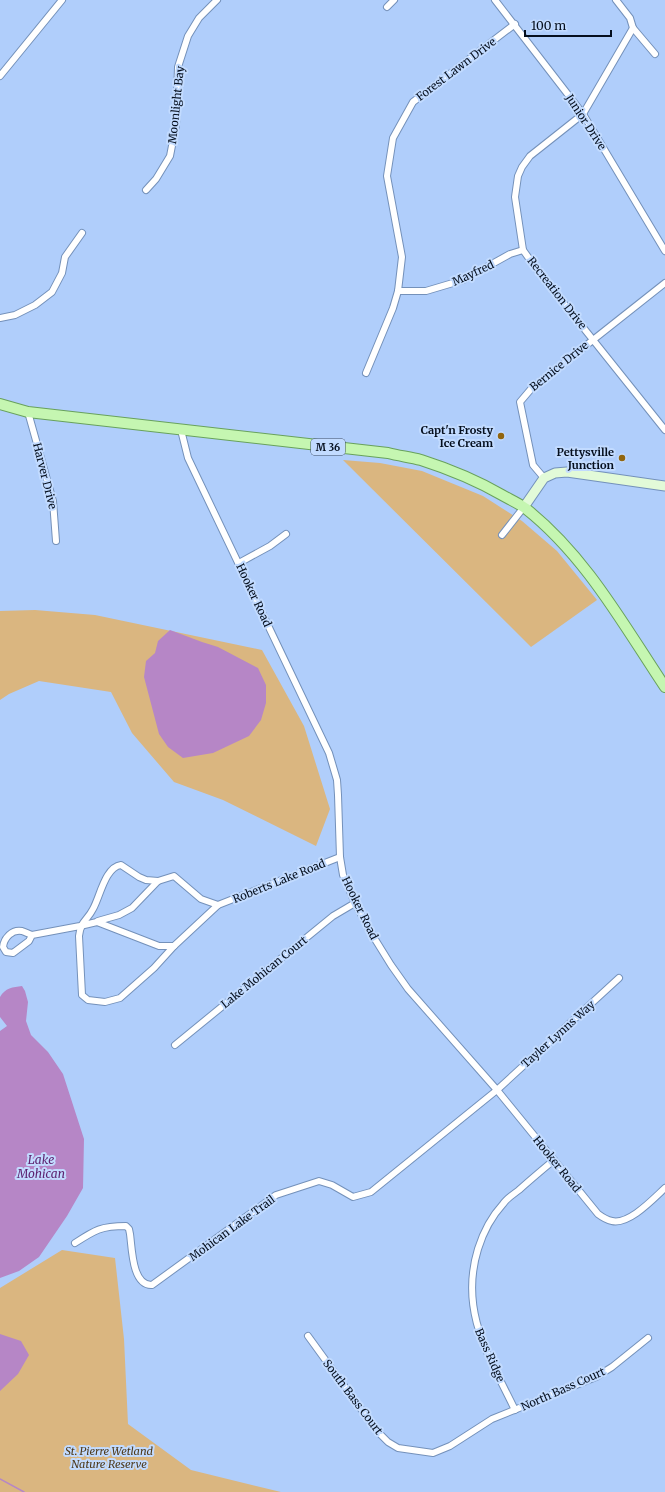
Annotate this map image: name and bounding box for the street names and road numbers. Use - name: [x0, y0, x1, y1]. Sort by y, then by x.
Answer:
- street label: Forest Lawn Drive: [413, 34, 499, 104]
- street label: Moonlight Bay: [165, 65, 187, 145]
- street label: Junior Drive: [562, 91, 609, 153]
- street label: Recreation Drive: [524, 254, 590, 332]
- street label: Mayfred: [450, 257, 496, 289]
- street label: Bernice Drive: [527, 338, 591, 394]
- road number: M 36: [311, 439, 345, 455]
- street label: Harver Drive: [30, 441, 60, 511]
- street label: Hooker Road: [233, 561, 275, 629]
- street label: Roberts Lake Road: [231, 856, 328, 906]
- street label: Hooker Road: [339, 874, 381, 942]
- street label: Lake Mohican Court: [218, 933, 310, 1011]
- street label: Tayler Lynns Way: [518, 997, 598, 1071]
- street label: Hooker Road: [530, 1133, 584, 1195]
- street label: Mohican Lake Trail: [186, 1192, 278, 1264]
- street label: Bass Ridge: [472, 1326, 508, 1384]
- street label: South Bass Court: [320, 1357, 386, 1438]
- street label: North Bass Court: [519, 1364, 608, 1414]

